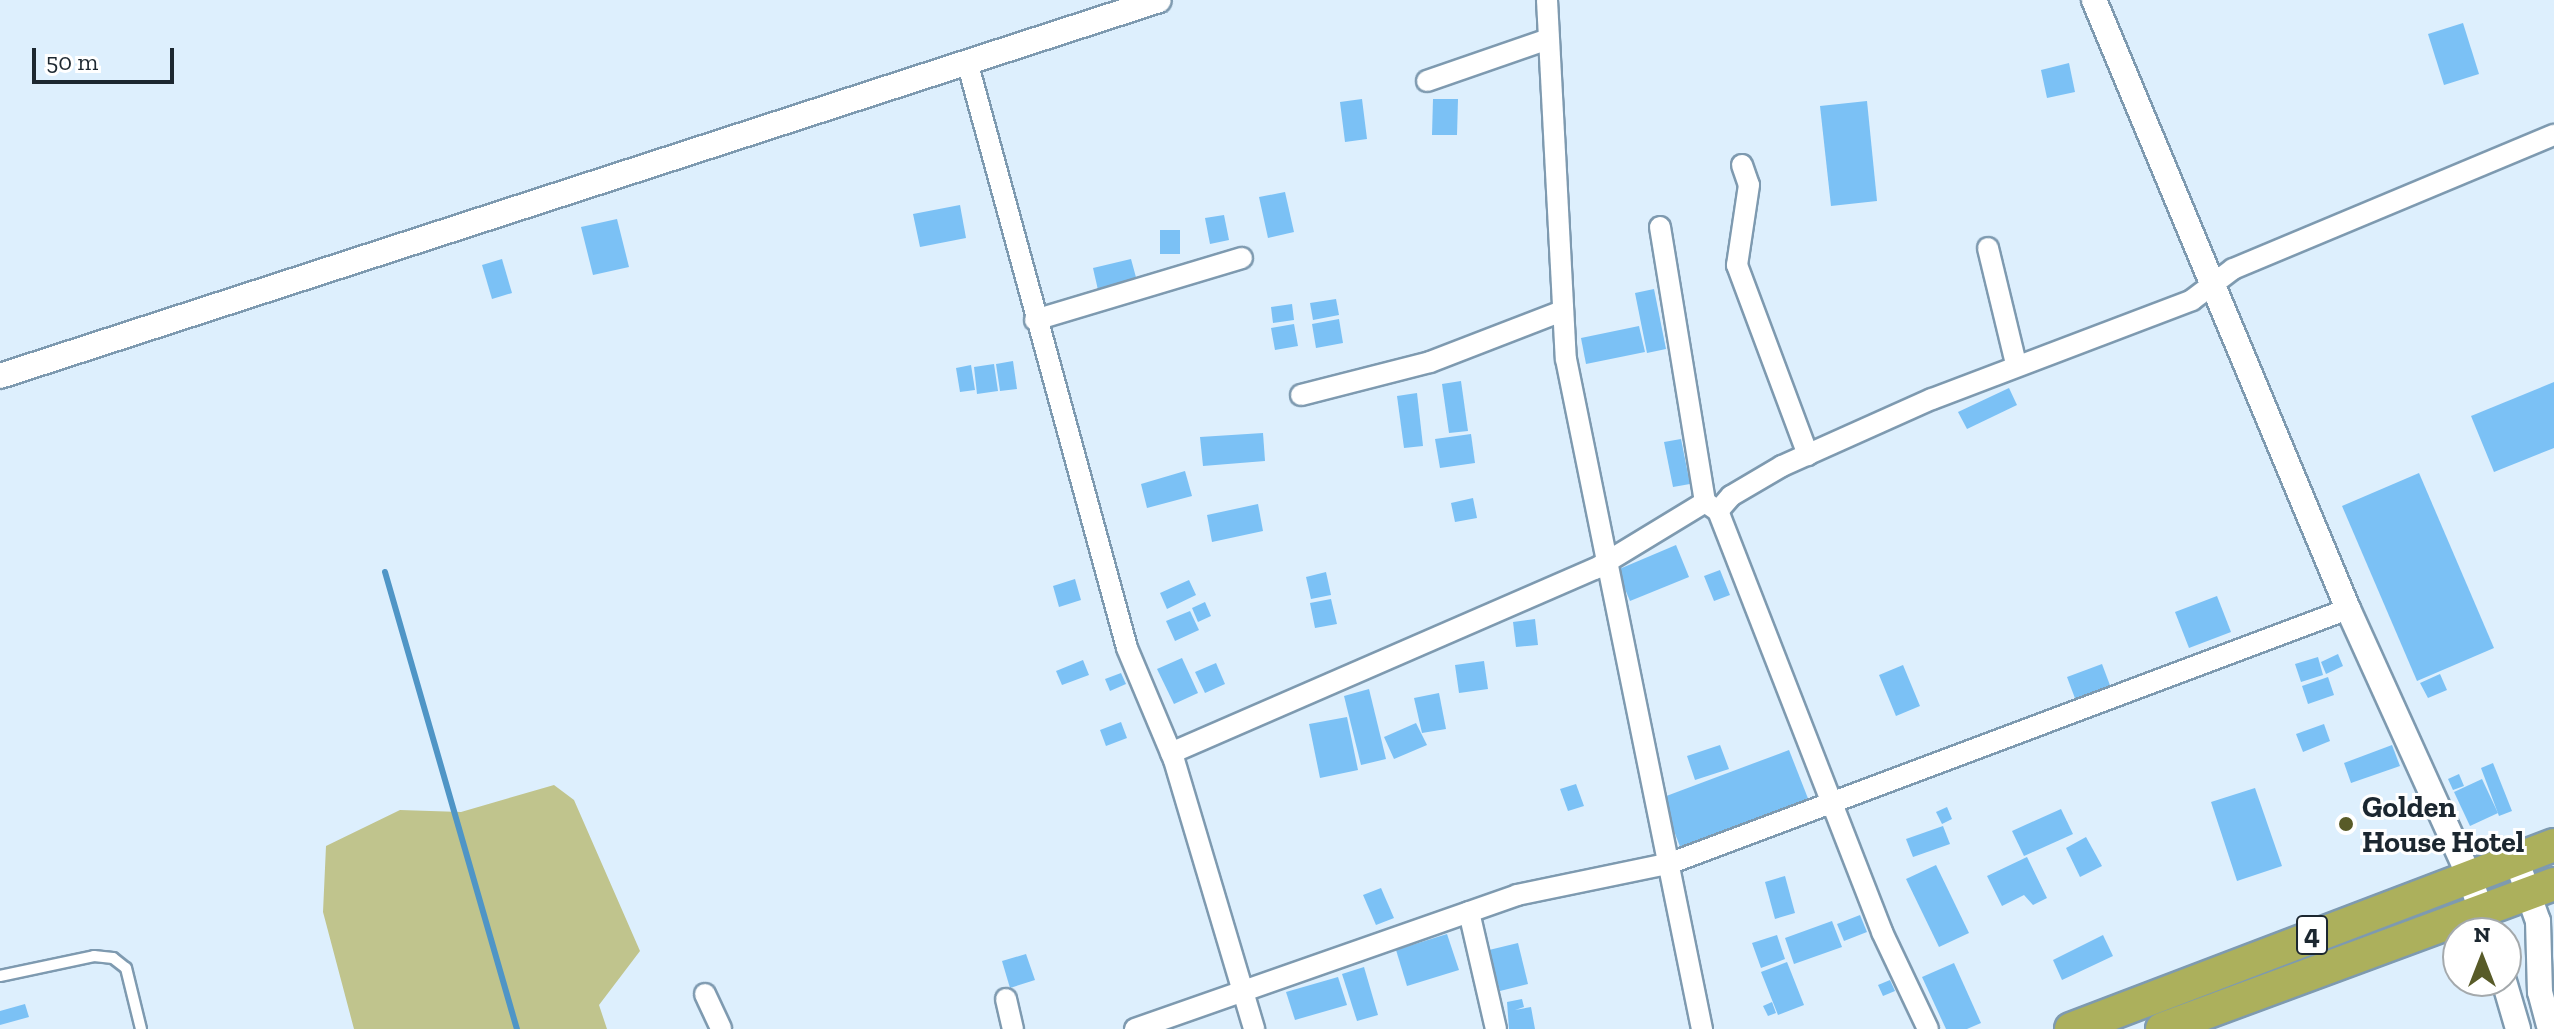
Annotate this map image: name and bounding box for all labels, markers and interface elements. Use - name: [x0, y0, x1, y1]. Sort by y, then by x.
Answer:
- scale bar: [36, 32, 178, 82]
- text: 50 m: [46, 47, 98, 76]
- place label: Golden House Hotel: [2362, 789, 2524, 860]
- marker: Golden House Hotel: [2337, 815, 2355, 833]
- road number: 4: [2296, 911, 2328, 959]
- north arrow: [2442, 917, 2522, 997]
- text: N: [2474, 921, 2490, 948]

